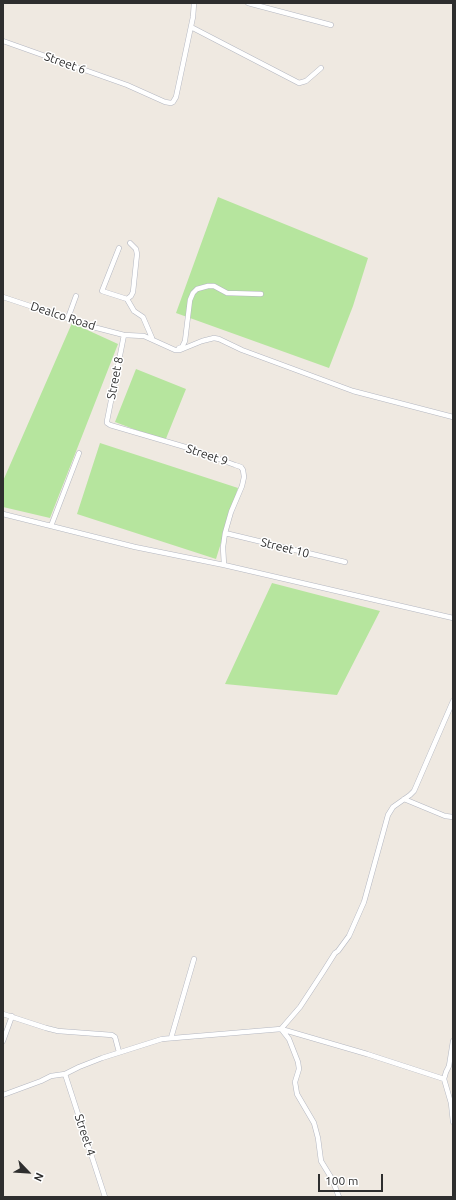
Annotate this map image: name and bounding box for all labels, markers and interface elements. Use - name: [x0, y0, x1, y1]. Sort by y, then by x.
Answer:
- street label: Street 6: [42, 49, 88, 77]
- street label: Dealco Road: [29, 299, 97, 333]
- street label: Street 8: [104, 356, 126, 400]
- street label: Street 9: [184, 441, 230, 469]
- street label: Street 10: [259, 535, 311, 561]
- street label: Street 4: [72, 1112, 98, 1158]
- north arrow: [8, 1152, 48, 1192]
- scale bar: [320, 1166, 385, 1192]
- text: N: [32, 1171, 46, 1183]
- text: 100 m: [325, 1174, 358, 1187]

